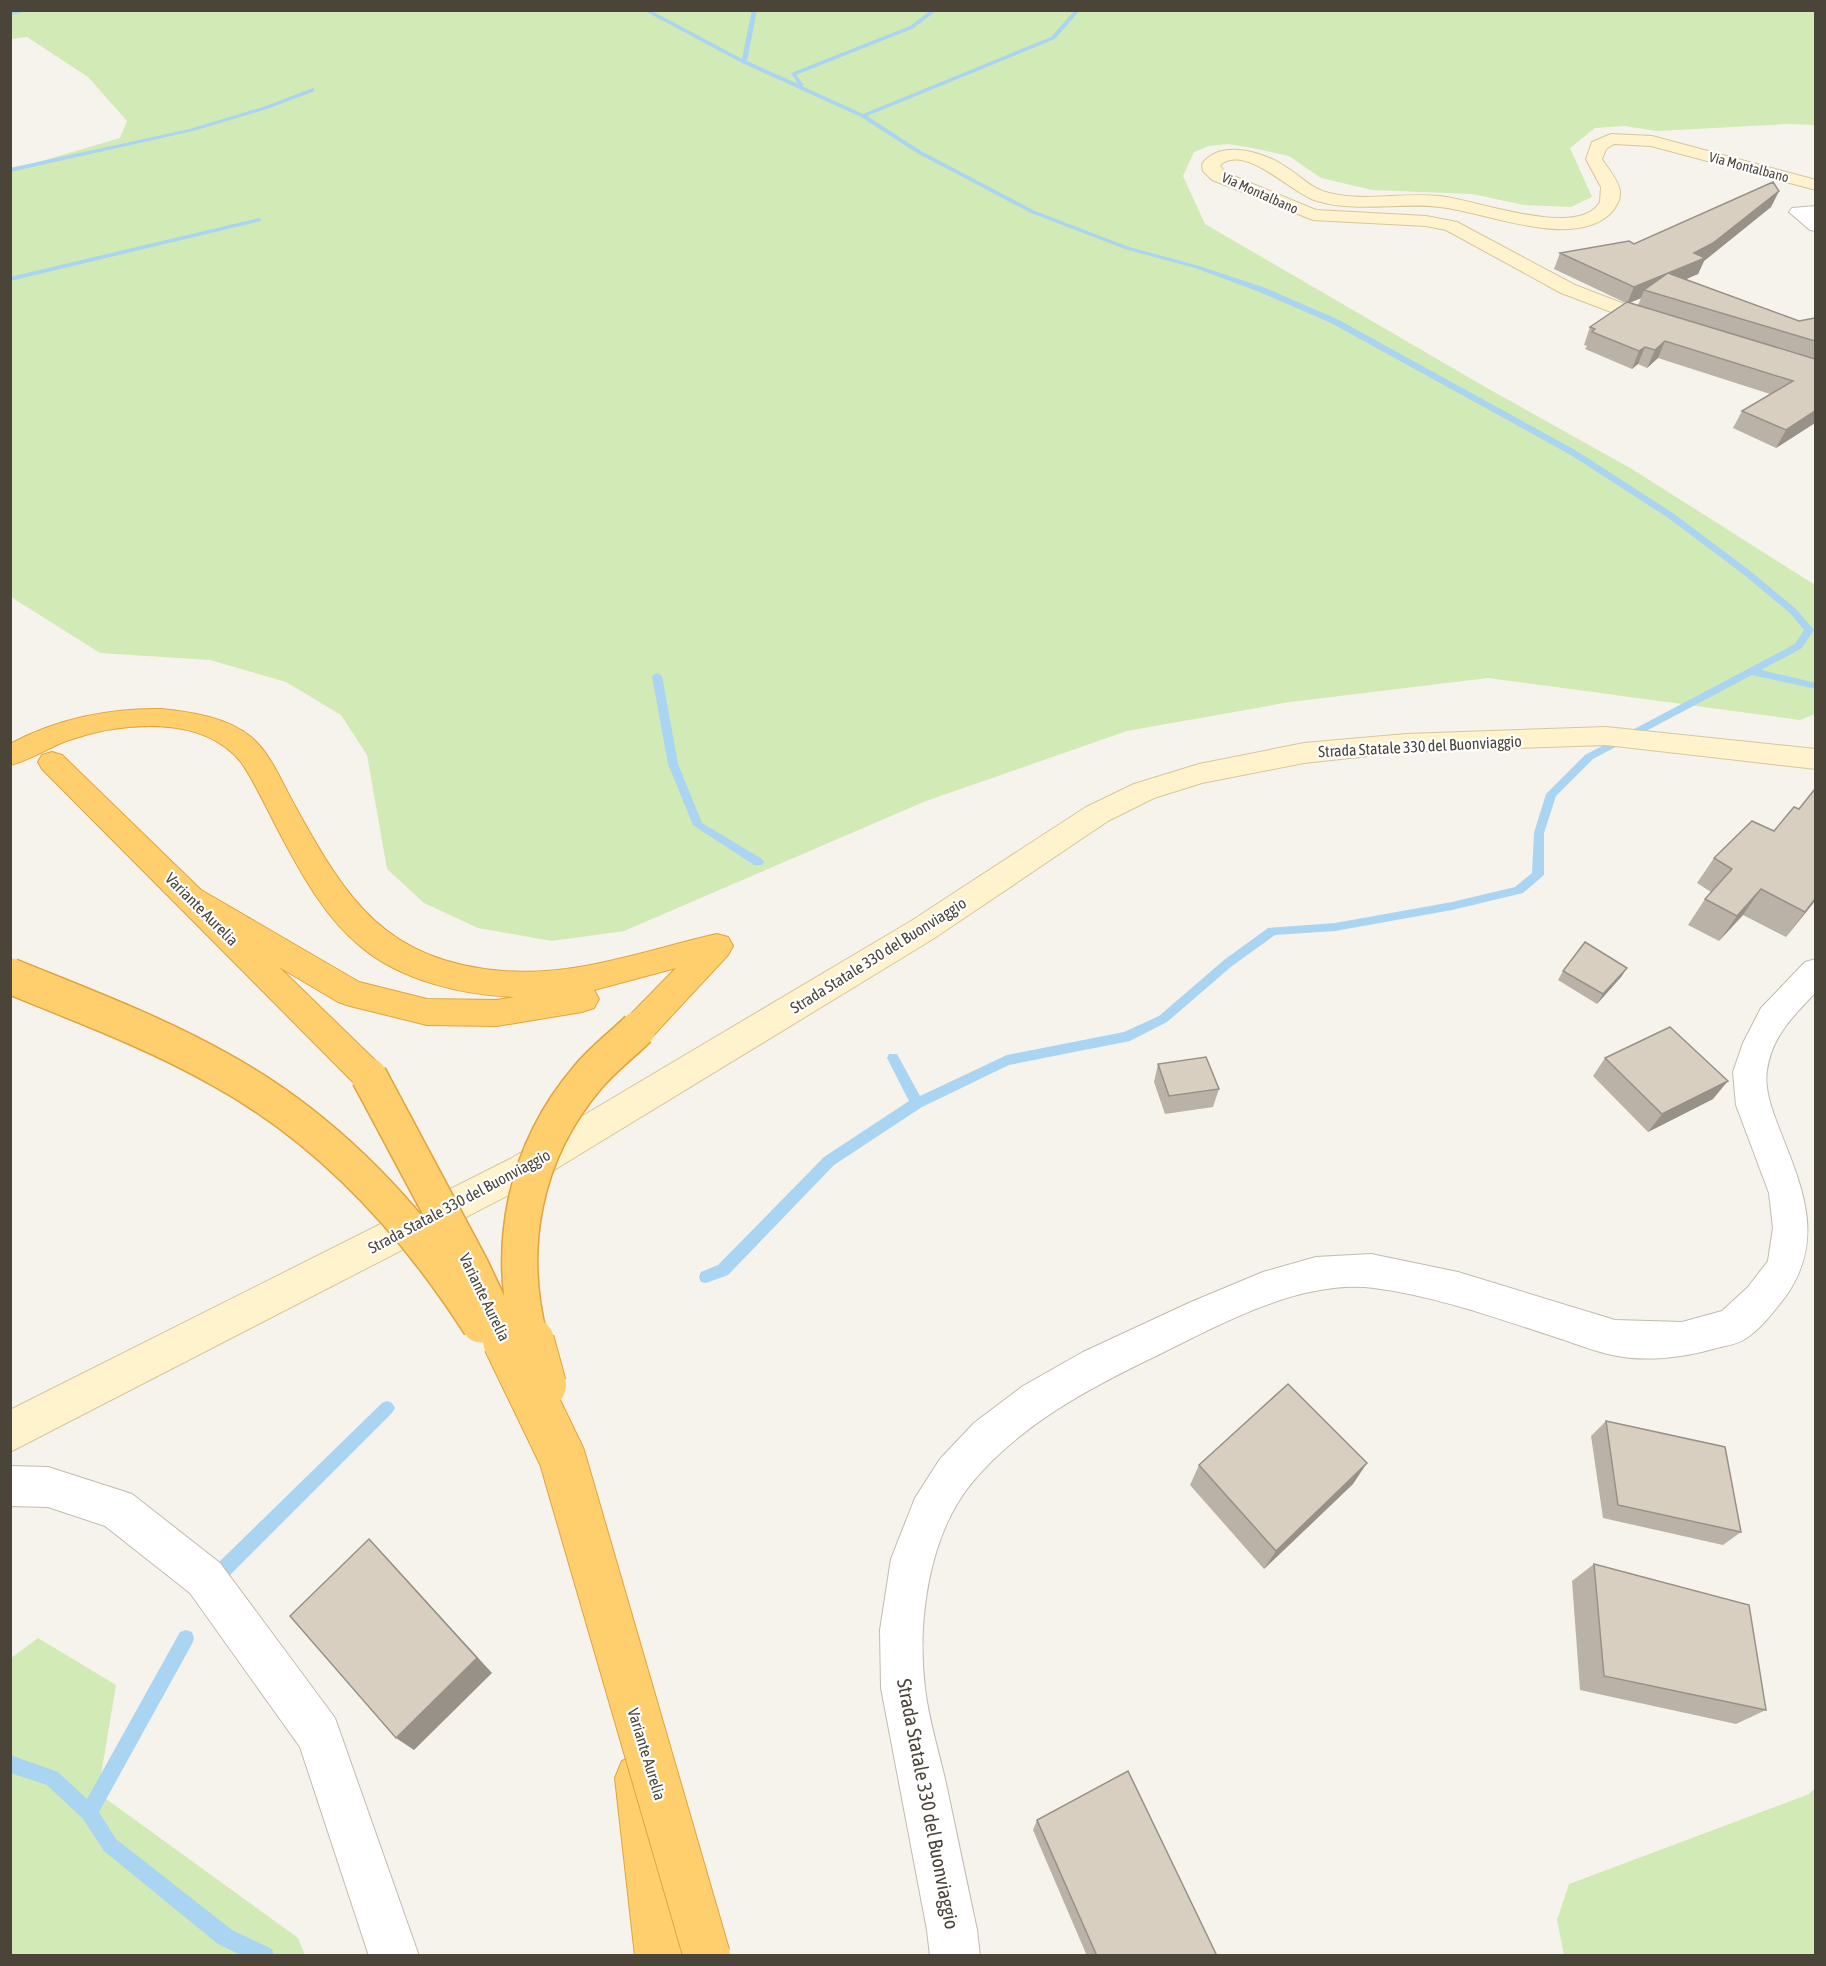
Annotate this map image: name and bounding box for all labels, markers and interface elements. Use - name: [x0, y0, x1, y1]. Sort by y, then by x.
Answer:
- street label: Via Montalbano: [1707, 149, 1791, 185]
- street label: Via Montalbano: [1219, 169, 1301, 217]
- street label: Strada Statale 330 del Buonviaggio: [1318, 732, 1522, 761]
- street label: Variante Aurelia: [162, 869, 242, 949]
- street label: Strada Statale 330 del Buonviaggio: [787, 893, 970, 1017]
- street label: Strada Statale 330 del Buonviaggio: [365, 1145, 554, 1258]
- street label: Variante Aurelia: [456, 1250, 514, 1344]
- street label: Strada Statale 330 del Buonviaggio: [893, 1677, 964, 1931]
- street label: Variante Aurelia: [624, 1706, 670, 1802]

